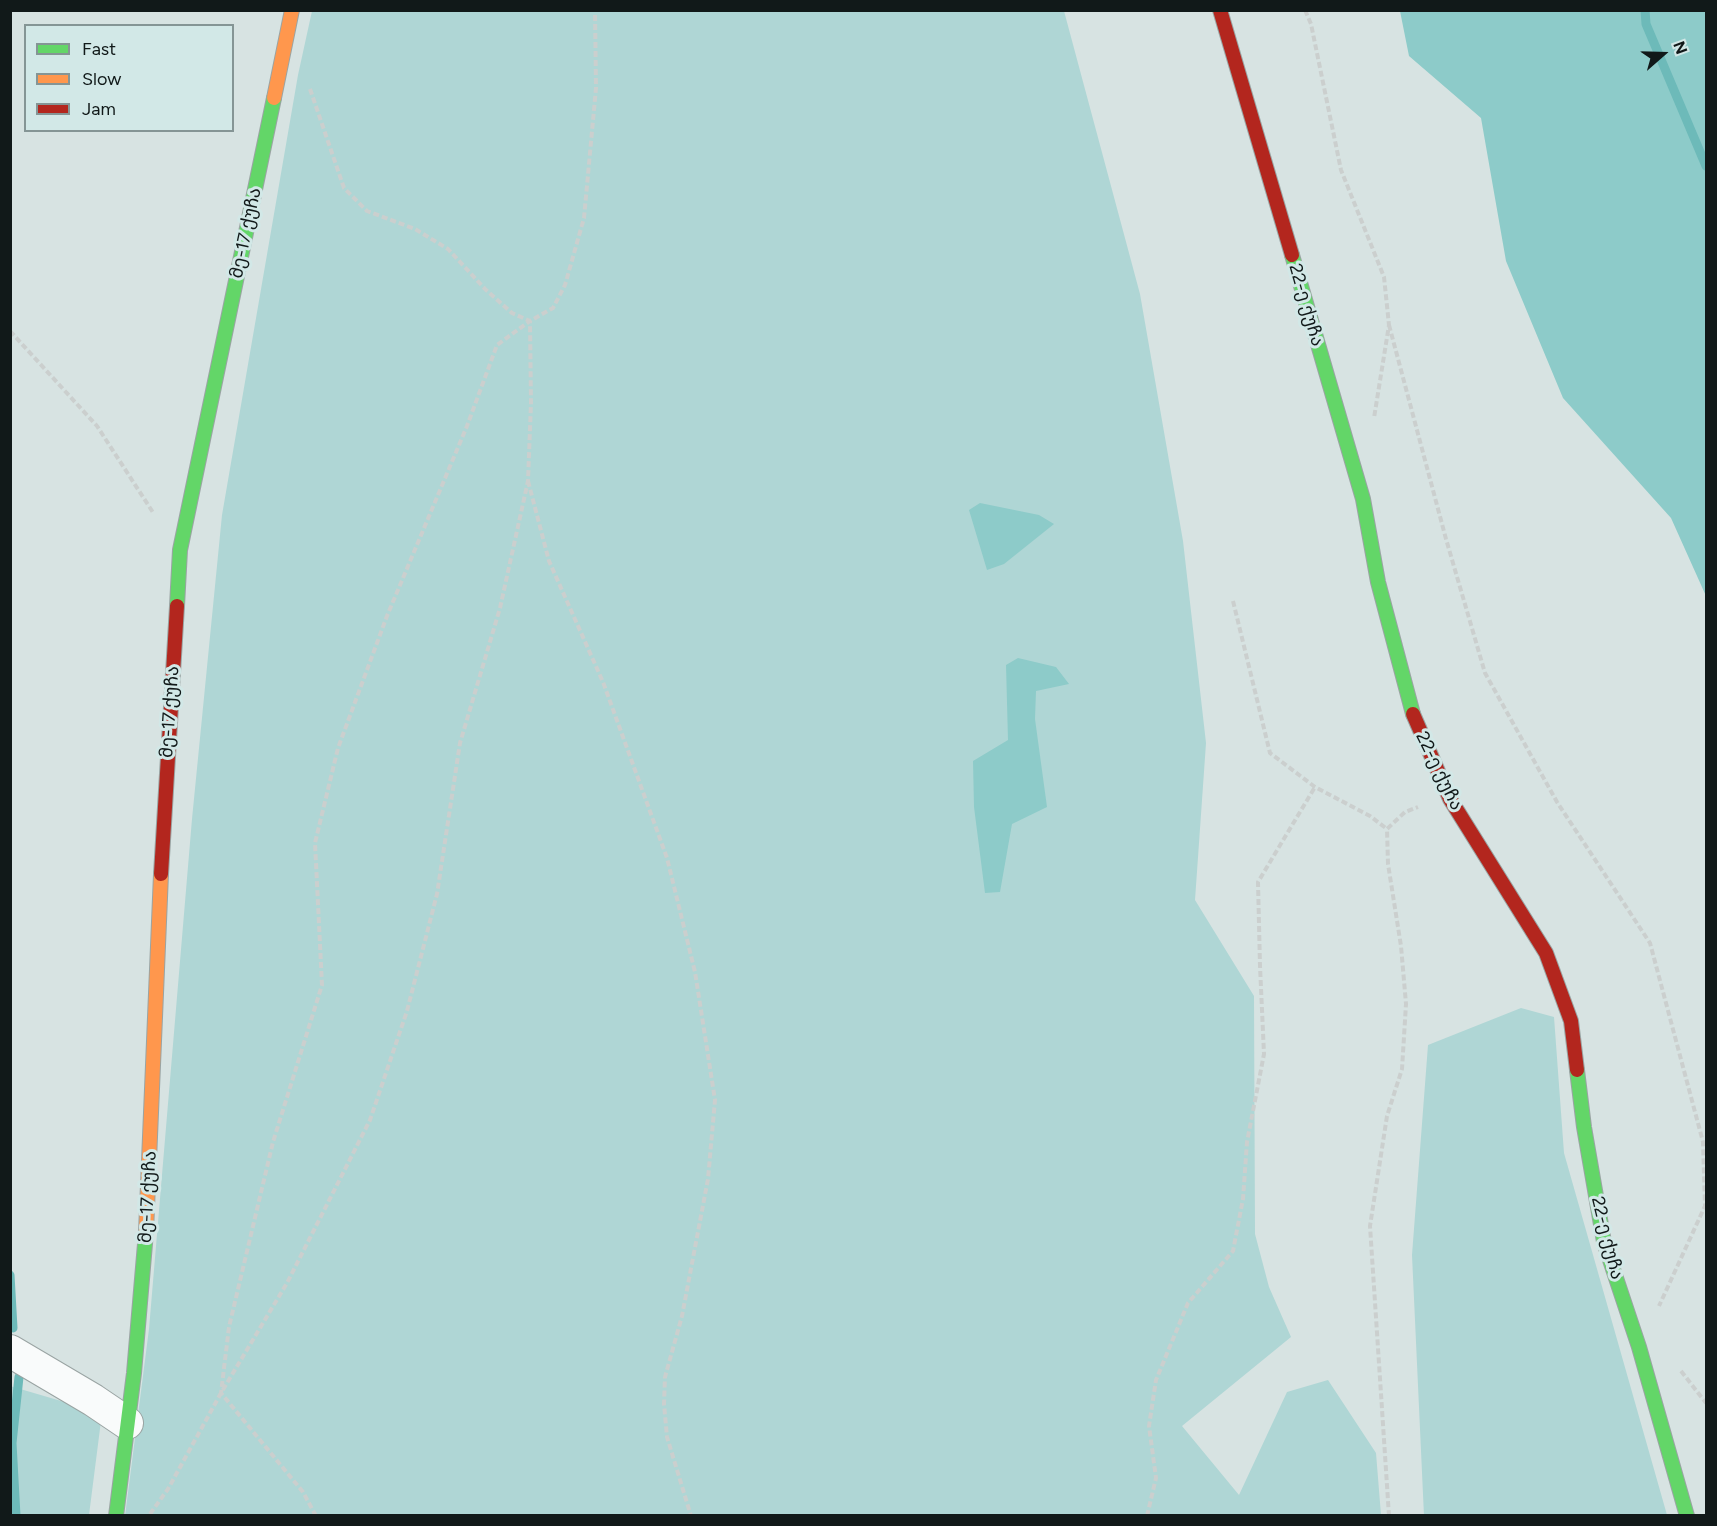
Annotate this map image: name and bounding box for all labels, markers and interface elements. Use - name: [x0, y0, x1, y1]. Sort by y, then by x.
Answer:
- legend: [24, 24, 234, 132]
- north arrow: [1633, 24, 1693, 84]
- text: Fast: [82, 38, 116, 60]
- text: N: [1669, 39, 1691, 57]
- text: Slow: [82, 68, 121, 90]
- text: Jam: [82, 98, 116, 120]
- street label: მე-17 ქუჩა: [226, 186, 266, 280]
- street label: 22-ე ქუჩა: [1284, 261, 1328, 349]
- street label: მე-17 ქუჩა: [156, 665, 184, 759]
- street label: 22-ე ქუჩა: [1411, 728, 1467, 814]
- street label: მე-17 ქუჩა: [135, 1150, 161, 1244]
- street label: 22-ე ქუჩა: [1586, 1194, 1628, 1282]

